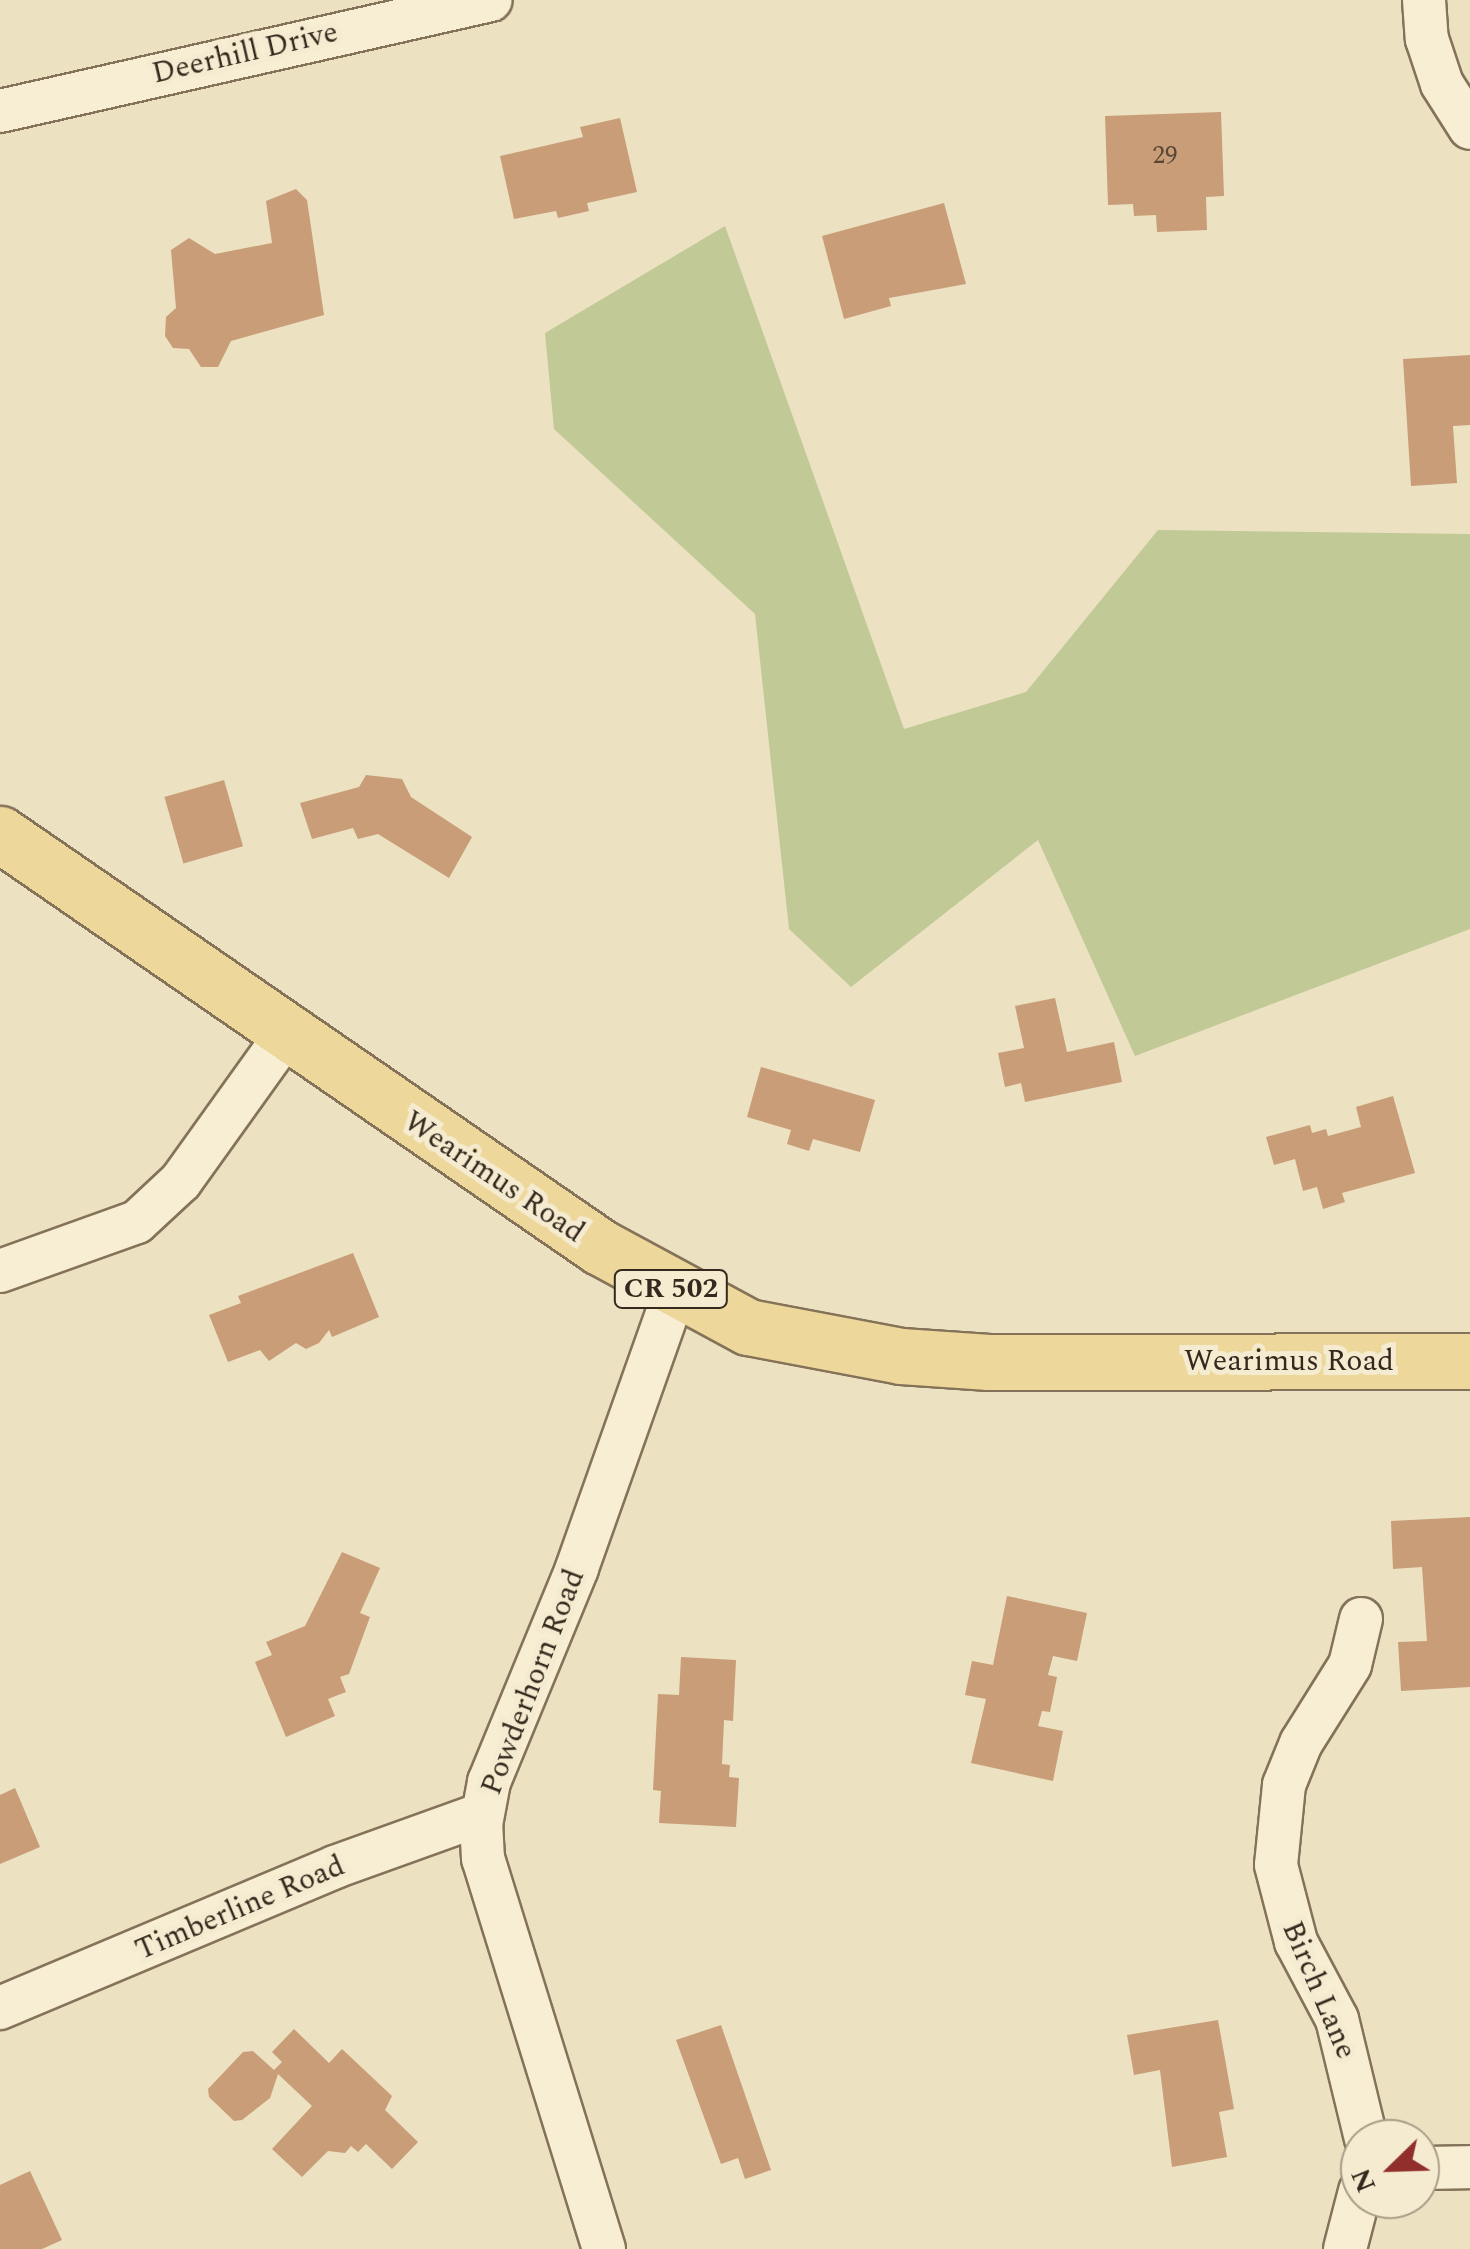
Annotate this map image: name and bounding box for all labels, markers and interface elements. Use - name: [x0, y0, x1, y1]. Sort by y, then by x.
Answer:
- street label: Deerhill Drive: [149, 14, 341, 92]
- house number: 29: [1153, 141, 1177, 171]
- street label: Wearimus Road: [397, 1103, 591, 1251]
- road number: CR 502: [614, 1266, 728, 1312]
- street label: Wearimus Road: [1184, 1343, 1394, 1379]
- street label: Powderhorn Road: [473, 1564, 593, 1800]
- street label: Timberline Road: [130, 1848, 350, 1968]
- street label: Birch Lane: [1274, 1916, 1364, 2064]
- north arrow: [1340, 2119, 1440, 2219]
- text: N: [1340, 2161, 1388, 2199]

